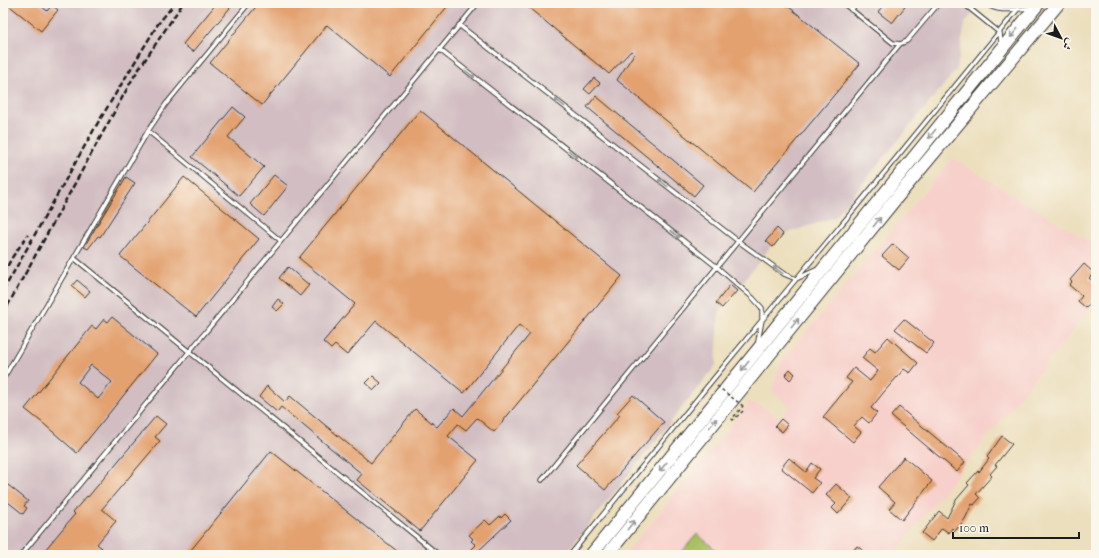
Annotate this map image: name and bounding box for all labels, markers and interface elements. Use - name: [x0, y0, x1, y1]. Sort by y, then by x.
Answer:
- north arrow: [1041, 18, 1081, 58]
- one-way arrow: [1010, 28, 1019, 39]
- text: ش: [1060, 36, 1077, 53]
- one-way arrow: [465, 69, 476, 78]
- one-way arrow: [555, 99, 566, 108]
- one-way arrow: [928, 129, 937, 140]
- one-way arrow: [567, 150, 578, 158]
- one-way arrow: [658, 179, 669, 187]
- one-way arrow: [873, 216, 882, 227]
- one-way arrow: [669, 230, 680, 239]
- one-way arrow: [773, 266, 784, 274]
- one-way arrow: [791, 317, 799, 328]
- one-way arrow: [740, 360, 749, 371]
- one-way arrow: [708, 418, 717, 429]
- one-way arrow: [658, 461, 667, 472]
- scale bar: [953, 514, 1079, 540]
- one-way arrow: [627, 519, 636, 530]
- text: 100 m: [959, 521, 989, 535]

